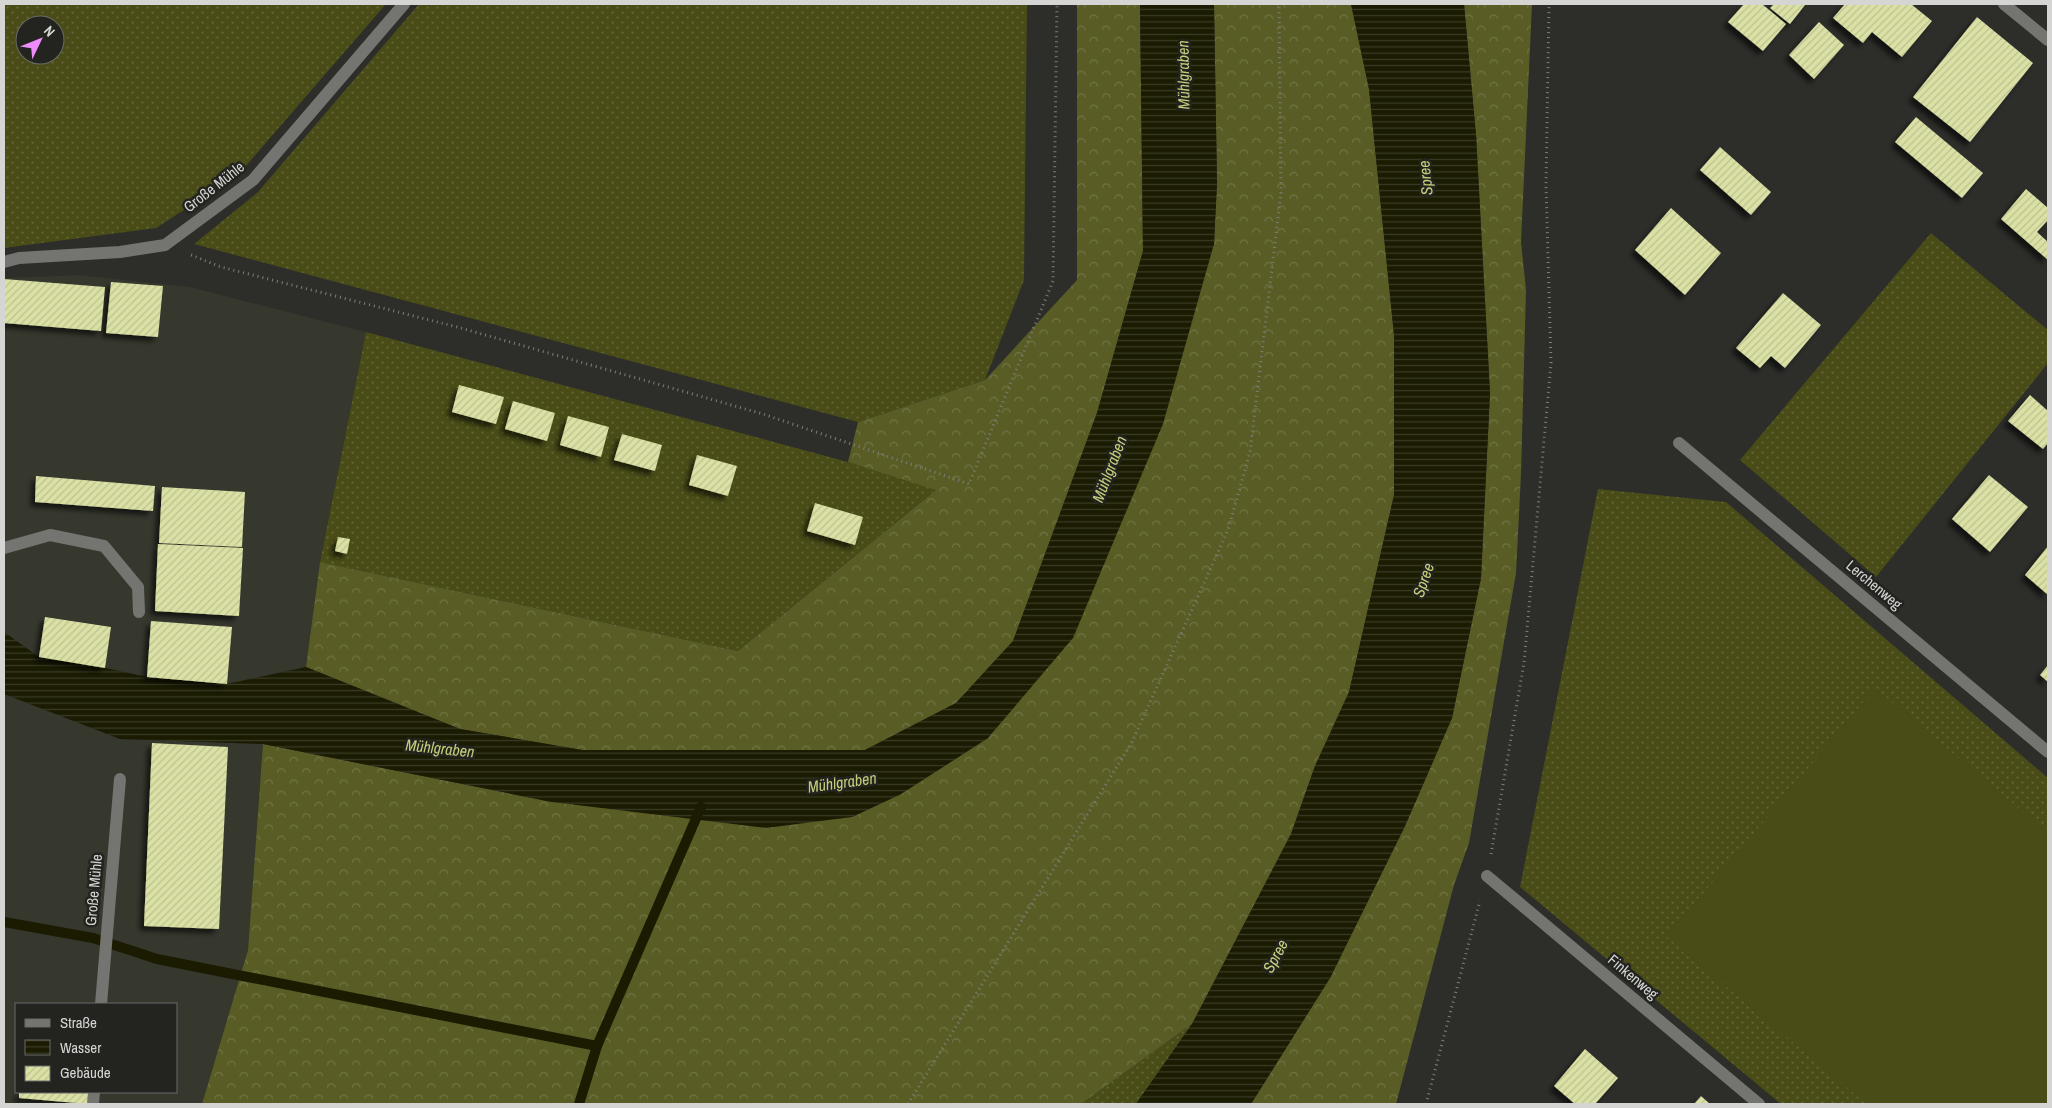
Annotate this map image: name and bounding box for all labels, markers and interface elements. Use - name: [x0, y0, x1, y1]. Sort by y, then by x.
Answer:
- north arrow: [15, 15, 65, 65]
- text: N: [40, 22, 59, 40]
- water label: Mühlgraben: [1171, 40, 1195, 110]
- street label: Große Mühle: [179, 156, 249, 217]
- water label: Spree: [1412, 159, 1438, 197]
- water label: Mühlgraben: [1086, 433, 1132, 505]
- street label: Lerchenweg: [1842, 555, 1907, 614]
- water label: Spree: [1407, 560, 1439, 600]
- water label: Mühlgraben: [404, 733, 476, 763]
- water label: Mühlgraben: [806, 766, 878, 798]
- street label: Große Mühle: [80, 853, 107, 927]
- water label: Spree: [1257, 935, 1293, 977]
- street label: Finkenweg: [1604, 949, 1663, 1004]
- legend: [15, 1003, 178, 1093]
- text: Straße: [60, 1012, 97, 1033]
- text: Wasser: [60, 1037, 101, 1058]
- text: Gebäude: [60, 1062, 111, 1083]

